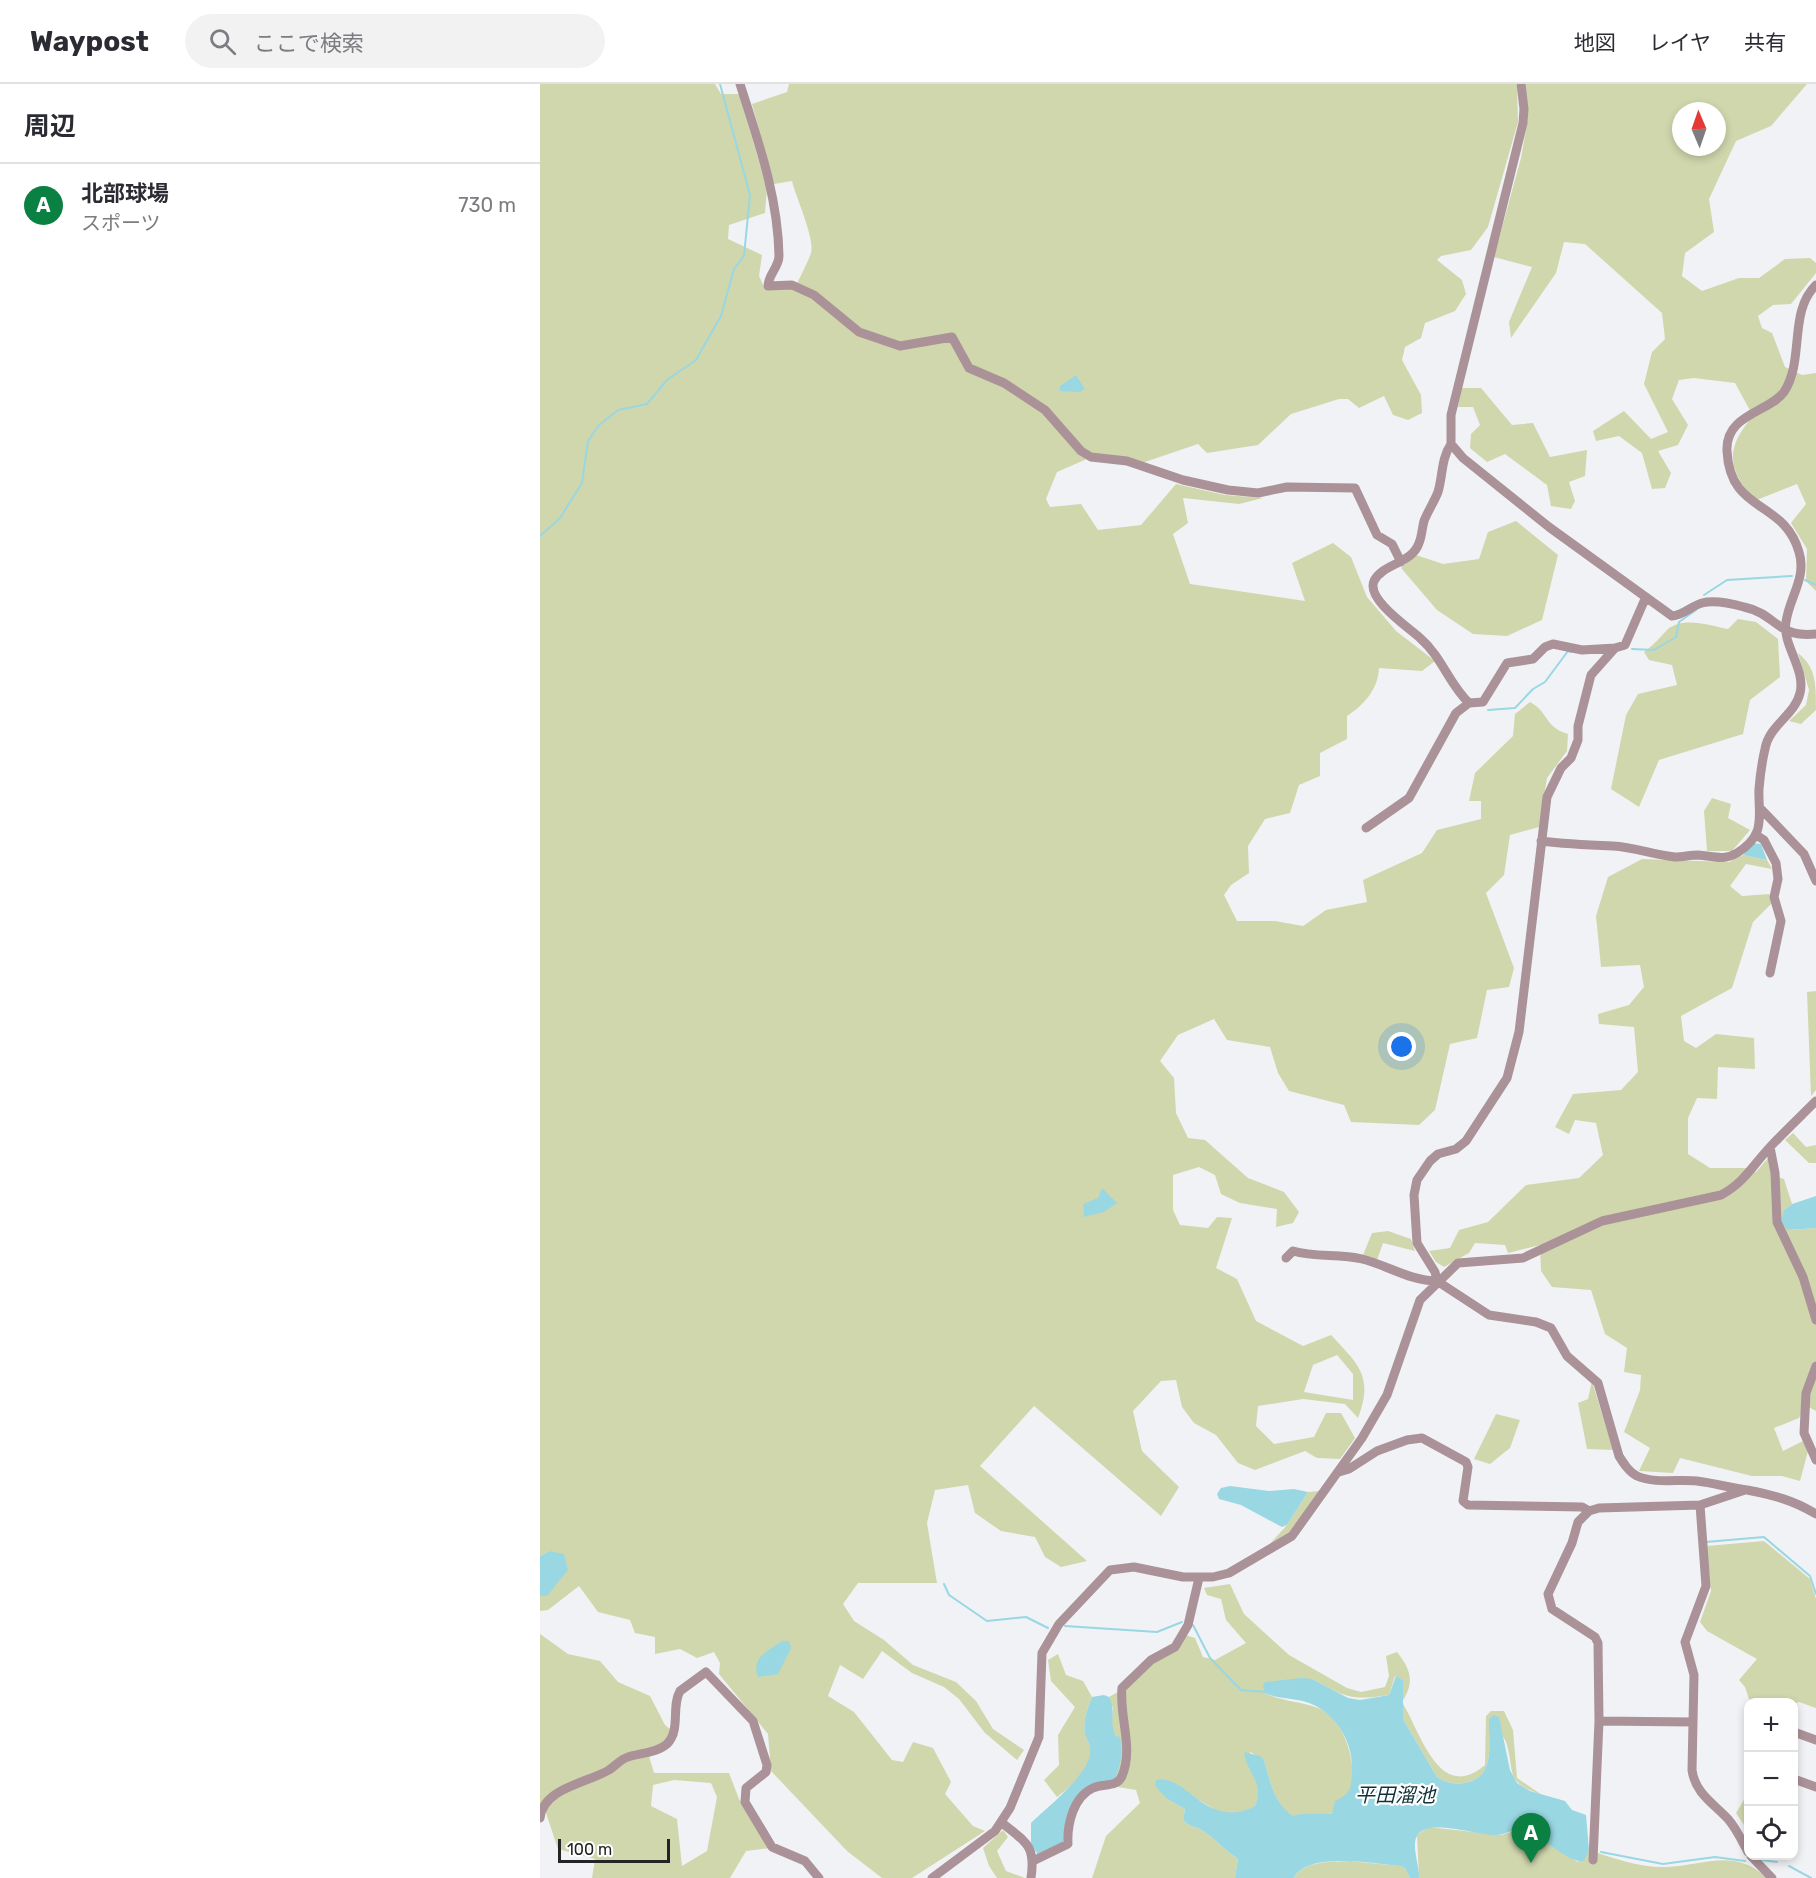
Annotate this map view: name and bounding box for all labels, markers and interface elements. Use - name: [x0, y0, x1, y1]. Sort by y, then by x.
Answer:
- search box: [185, 14, 605, 68]
- text: Waypost: [30, 25, 149, 58]
- icon: search: [206, 25, 239, 58]
- text: ここで検索: [254, 30, 364, 57]
- text: 地図: [1574, 30, 1616, 55]
- text: レイヤ: [1649, 30, 1711, 55]
- text: 共有: [1744, 30, 1786, 55]
- north arrow: [1672, 102, 1726, 156]
- text: 周辺: [24, 111, 76, 142]
- text: 北部球場: [81, 180, 169, 207]
- text: A: [36, 193, 51, 217]
- text: 730 m: [458, 193, 516, 217]
- text: スポーツ: [81, 211, 161, 235]
- your location: [1387, 1032, 1416, 1061]
- map controls: [1744, 1698, 1798, 1860]
- button: +: [1744, 1698, 1798, 1752]
- button: −: [1744, 1752, 1798, 1806]
- water label: 平田溜池: [1355, 1783, 1437, 1807]
- button: locate: [1744, 1806, 1798, 1860]
- pin: A: [1512, 1814, 1550, 1863]
- scale bar: [558, 1836, 670, 1864]
- text: 100 m: [567, 1840, 612, 1859]

